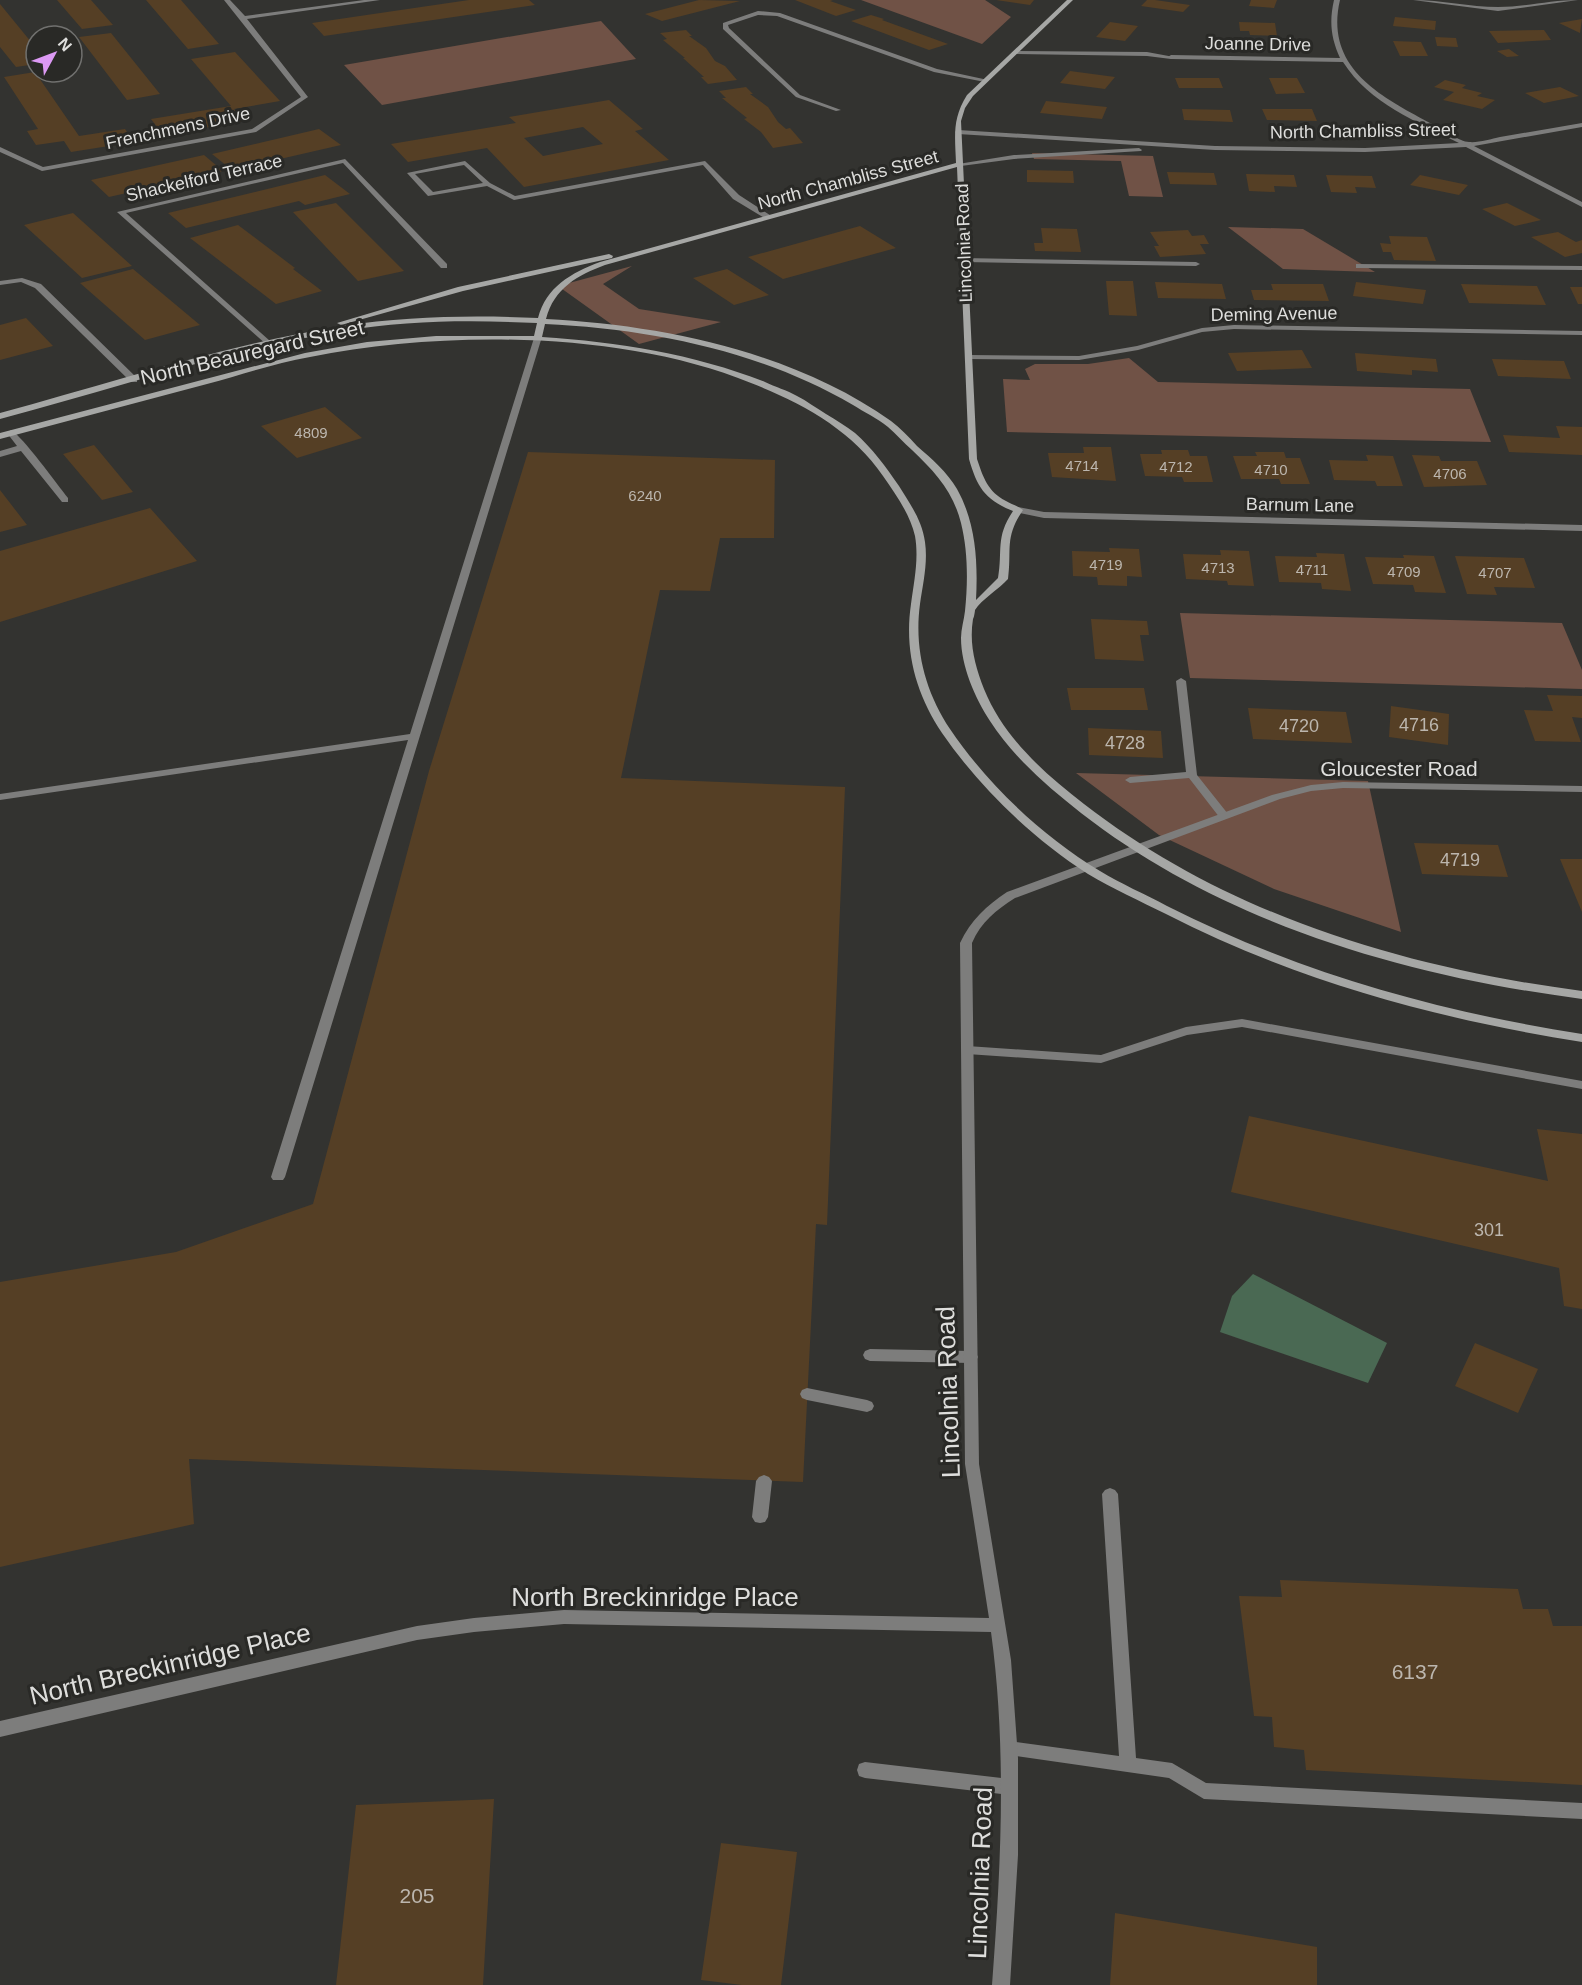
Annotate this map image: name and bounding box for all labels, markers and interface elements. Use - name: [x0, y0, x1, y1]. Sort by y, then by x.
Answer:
- north arrow: [24, 24, 84, 84]
- street label: Joanne Drive: [1205, 33, 1311, 55]
- text: N: [55, 35, 75, 54]
- street label: Frenchmens Drive: [104, 103, 252, 153]
- street label: North Chambliss Street: [1270, 119, 1456, 143]
- street label: North Chambliss Street: [756, 146, 940, 214]
- street label: Shackelford Terrace: [124, 150, 284, 206]
- street label: Lincolnia Road: [952, 183, 976, 303]
- street label: Deming Avenue: [1210, 303, 1338, 325]
- street label: North Beauregard Street: [138, 315, 366, 389]
- house number: 4809: [294, 424, 328, 441]
- house number: 4714: [1065, 457, 1099, 474]
- house number: 4712: [1159, 458, 1193, 475]
- house number: 4710: [1254, 461, 1288, 478]
- house number: 4706: [1433, 465, 1467, 482]
- house number: 6240: [628, 487, 662, 504]
- street label: Barnum Lane: [1246, 494, 1354, 516]
- house number: 4719: [1089, 556, 1123, 573]
- house number: 4713: [1201, 559, 1235, 576]
- house number: 4711: [1296, 561, 1328, 578]
- house number: 4709: [1387, 563, 1421, 580]
- house number: 4707: [1478, 564, 1512, 581]
- house number: 4716: [1399, 715, 1439, 735]
- house number: 4720: [1279, 716, 1319, 736]
- house number: 4728: [1105, 733, 1145, 753]
- street label: Gloucester Road: [1320, 757, 1478, 780]
- house number: 4719: [1440, 850, 1480, 870]
- house number: 301: [1474, 1220, 1504, 1240]
- street label: Lincolnia Road: [930, 1306, 966, 1478]
- street label: North Breckinridge Place: [511, 1582, 799, 1612]
- street label: North Breckinridge Place: [27, 1617, 313, 1711]
- house number: 6137: [1392, 1660, 1438, 1683]
- street label: Lincolnia Road: [962, 1787, 998, 1959]
- house number: 205: [399, 1884, 435, 1907]

